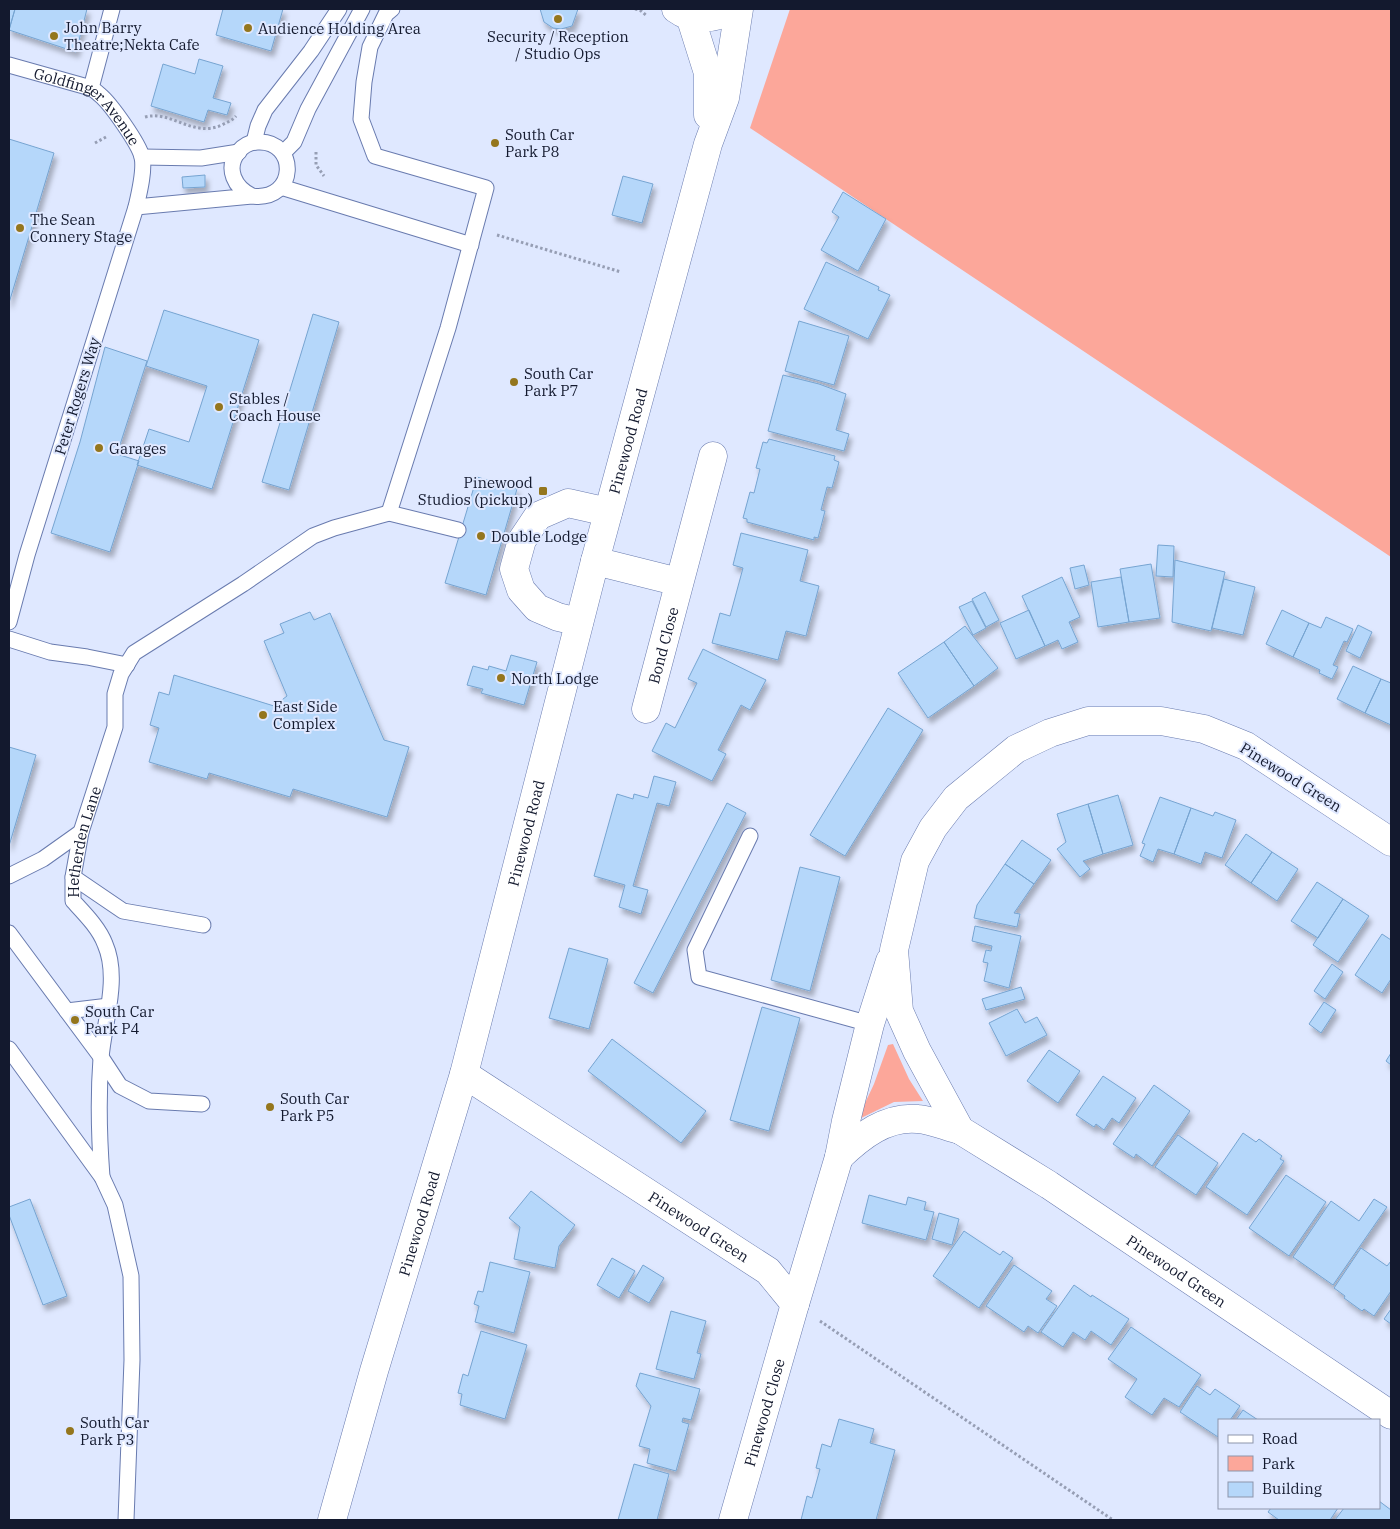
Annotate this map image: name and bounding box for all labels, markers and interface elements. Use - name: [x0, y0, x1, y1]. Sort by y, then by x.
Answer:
- marker: Security / Reception / Studio Ops: [552, 13, 564, 25]
- place label: John Barry Theatre;Nekta Cafe: [64, 18, 200, 54]
- place label: Audience Holding Area: [258, 19, 421, 38]
- marker: Audience Holding Area: [242, 22, 254, 34]
- place label: Security / Reception / Studio Ops: [487, 27, 629, 63]
- marker: John Barry Theatre;Nekta Cafe: [48, 30, 60, 42]
- street label: Goldfinger Avenue: [32, 63, 144, 149]
- place label: South Car Park P8: [505, 125, 574, 161]
- marker: South Car Park P8: [489, 137, 501, 149]
- place label: The Sean Connery Stage: [30, 210, 132, 246]
- marker: The Sean Connery Stage: [14, 222, 26, 234]
- street label: Peter Rogers Way: [50, 335, 104, 457]
- place label: South Car Park P7: [524, 364, 593, 400]
- marker: South Car Park P7: [508, 376, 520, 388]
- street label: Pinewood Road: [604, 386, 651, 496]
- place label: Stables / Coach House: [229, 389, 321, 425]
- marker: Stables / Coach House: [213, 401, 225, 413]
- place label: Garages: [109, 439, 166, 458]
- marker: Garages: [93, 442, 105, 454]
- place label: Pinewood Studios (pickup): [418, 473, 533, 509]
- marker: Pinewood Studios (pickup): [537, 485, 549, 497]
- place label: Double Lodge: [491, 527, 587, 546]
- marker: Double Lodge: [475, 530, 487, 542]
- street label: Bond Close: [644, 605, 682, 686]
- place label: North Lodge: [511, 669, 599, 688]
- marker: North Lodge: [495, 672, 507, 684]
- place label: East Side Complex: [273, 697, 338, 733]
- marker: East Side Complex: [257, 709, 269, 721]
- street label: Pinewood Green: [1237, 738, 1346, 816]
- street label: Pinewood Road: [503, 778, 548, 888]
- street label: Hetherden Lane: [64, 784, 105, 898]
- place label: South Car Park P4: [85, 1002, 154, 1038]
- marker: South Car Park P4: [69, 1014, 81, 1026]
- place label: South Car Park P5: [280, 1089, 349, 1125]
- marker: South Car Park P5: [264, 1101, 276, 1113]
- street label: Pinewood Road: [394, 1169, 444, 1278]
- street label: Pinewood Green: [645, 1187, 753, 1266]
- street label: Pinewood Green: [1123, 1230, 1230, 1311]
- street label: Pinewood Close: [739, 1356, 788, 1468]
- place label: South Car Park P3: [80, 1413, 149, 1449]
- legend: [1218, 1419, 1380, 1509]
- marker: South Car Park P3: [64, 1425, 76, 1437]
- text: Road: [1262, 1429, 1298, 1448]
- text: Park: [1262, 1454, 1295, 1473]
- text: Building: [1262, 1479, 1322, 1498]

